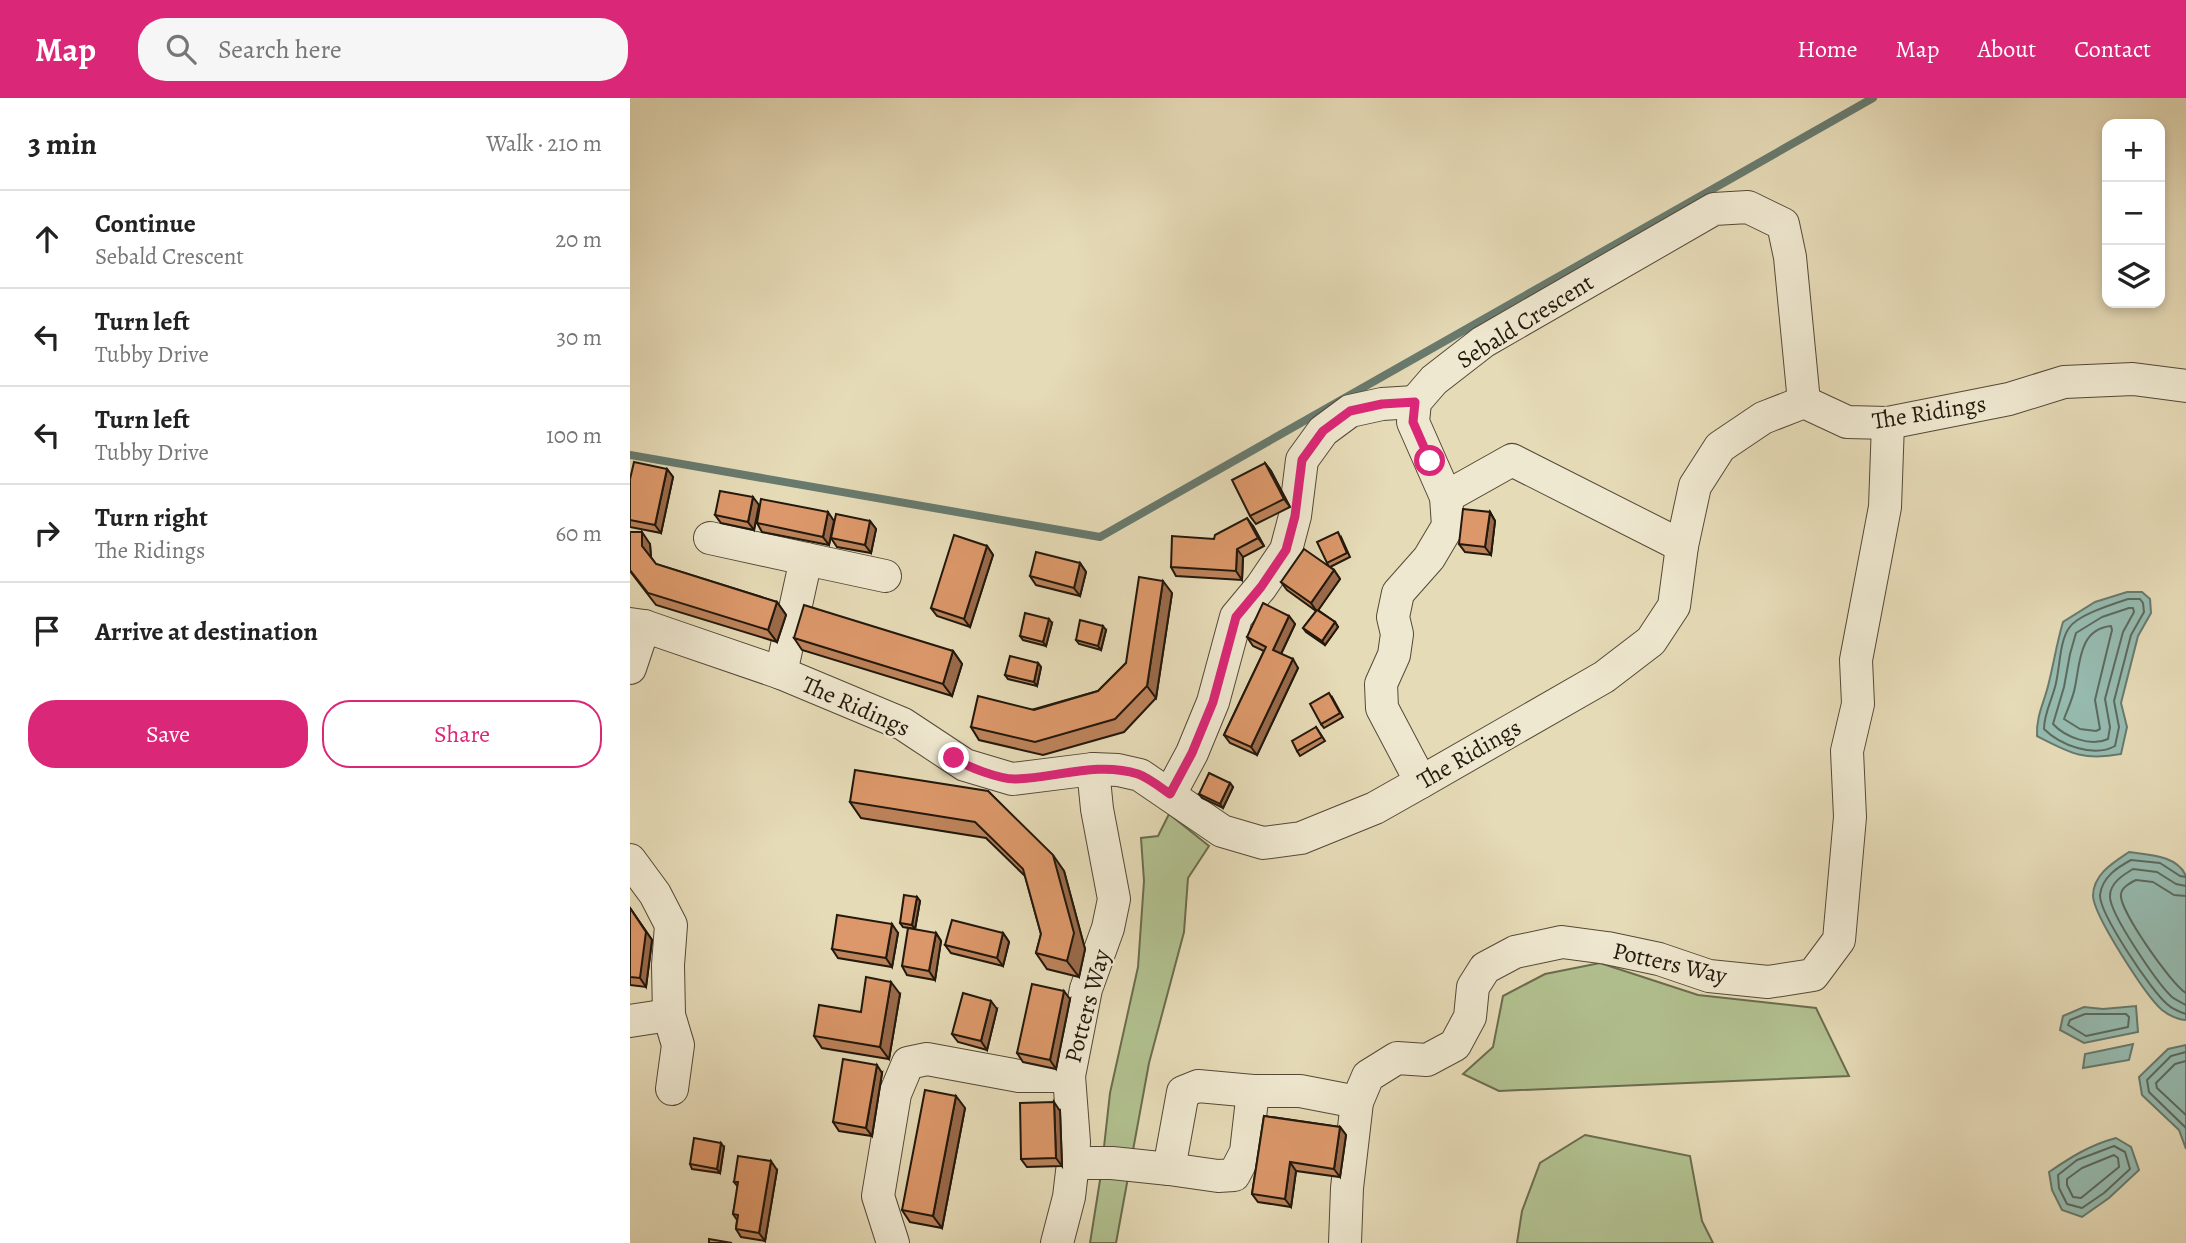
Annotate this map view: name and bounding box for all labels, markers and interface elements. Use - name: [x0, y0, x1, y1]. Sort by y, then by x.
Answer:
- search box: [138, 18, 628, 81]
- text: Map: [35, 27, 96, 72]
- icon: search: [162, 30, 200, 68]
- text: Search here: [218, 32, 342, 67]
- text: Home: [1797, 33, 1858, 65]
- text: Map: [1896, 33, 1940, 65]
- text: About: [1978, 33, 2036, 65]
- text: Contact: [2074, 33, 2151, 65]
- map controls: [2102, 119, 2165, 308]
- button: +: [2102, 119, 2165, 182]
- text: 3 min: [28, 124, 97, 164]
- text: Walk · 210 m: [486, 128, 602, 159]
- button: −: [2102, 182, 2165, 245]
- text: Continue: [95, 206, 196, 241]
- icon: ahead: [28, 220, 66, 258]
- text: 20 m: [555, 224, 602, 255]
- text: Sebald Crescent: [95, 241, 244, 272]
- button: layers: [2102, 245, 2165, 308]
- street label: Sebald Crescent: [1451, 266, 1599, 376]
- text: Turn left: [95, 304, 190, 339]
- icon: left: [28, 318, 66, 356]
- text: 30 m: [556, 322, 602, 353]
- text: Tubby Drive: [95, 339, 209, 370]
- street label: The Ridings: [1870, 387, 1988, 437]
- text: Turn left: [95, 402, 190, 437]
- icon: left: [28, 416, 66, 454]
- text: 100 m: [546, 420, 602, 451]
- text: Tubby Drive: [95, 437, 209, 468]
- route start: [1414, 445, 1445, 476]
- text: Turn right: [95, 500, 208, 535]
- icon: right: [28, 514, 66, 552]
- text: 60 m: [555, 518, 602, 549]
- text: The Ridings: [95, 535, 205, 566]
- icon: arrive: [28, 612, 66, 650]
- text: Arrive at destination: [95, 614, 318, 649]
- street label: The Ridings: [797, 668, 915, 744]
- button: Save: [28, 700, 308, 768]
- button: Share: [322, 700, 602, 768]
- street label: The Ridings: [1411, 711, 1527, 797]
- route end: [938, 742, 969, 773]
- street label: Potters Way: [1610, 934, 1730, 992]
- street label: Potters Way: [1057, 945, 1118, 1066]

